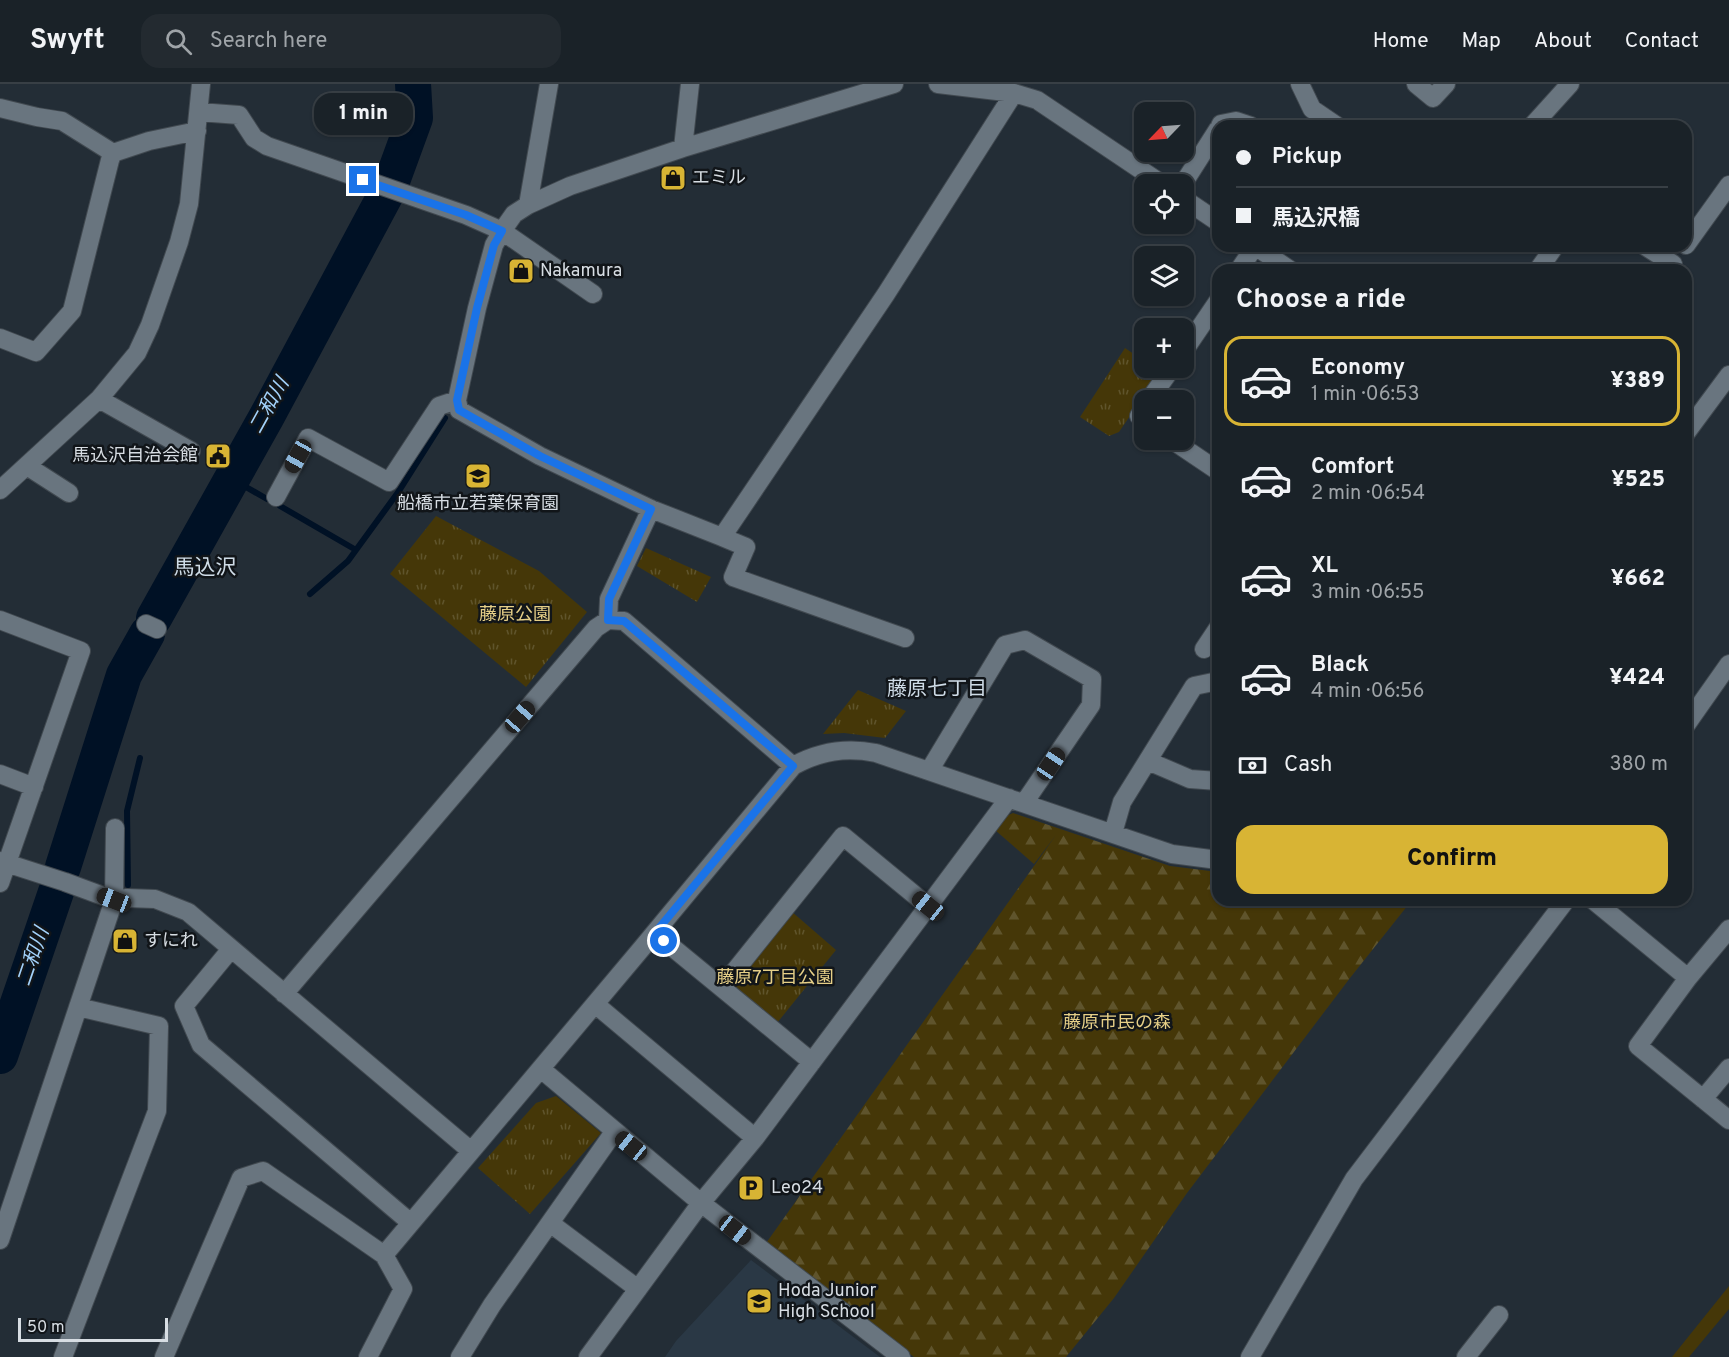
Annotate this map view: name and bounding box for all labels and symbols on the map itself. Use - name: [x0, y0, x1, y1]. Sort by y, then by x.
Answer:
- callout: 1 min: [314, 93, 412, 135]
- north arrow: [1134, 102, 1194, 162]
- shop icon: エミル: [658, 163, 688, 193]
- route end: [349, 166, 376, 193]
- place label: エミル: [692, 167, 746, 190]
- shop icon: Nakamura: [506, 256, 536, 286]
- place label: Nakamura: [540, 260, 622, 283]
- water label: 二和川: [244, 372, 297, 439]
- car: [281, 436, 315, 476]
- public building icon: 馬込沢自治会館: [203, 441, 233, 471]
- place label: 馬込沢自治会館: [72, 445, 198, 468]
- school or university icon: 船橋市立若葉保育園: [463, 461, 493, 491]
- place label: 船橋市立若葉保育園: [397, 493, 559, 516]
- district label: 馬込沢: [174, 555, 237, 582]
- park label: 藤原公園: [479, 604, 551, 627]
- district label: 藤原七丁目: [887, 677, 987, 703]
- car: [501, 698, 539, 736]
- car: [1033, 744, 1069, 784]
- car: [94, 885, 134, 915]
- car: [908, 888, 948, 924]
- water label: 二和川: [12, 923, 57, 990]
- shop icon: すにれ: [110, 926, 140, 956]
- route start: [650, 927, 677, 954]
- place label: すにれ: [144, 930, 198, 953]
- park label: 藤原7丁目公園: [716, 967, 834, 990]
- park label: 藤原市民の森: [1063, 1012, 1171, 1035]
- car: [611, 1128, 651, 1164]
- parking icon: Leo24: [736, 1173, 766, 1203]
- place label: Leo24: [771, 1177, 823, 1200]
- car: [715, 1212, 755, 1248]
- place label: Hoda Junior High School: [778, 1280, 877, 1324]
- school or university icon: Hoda Junior High School: [744, 1286, 774, 1316]
- scale bar: [18, 1315, 168, 1342]

